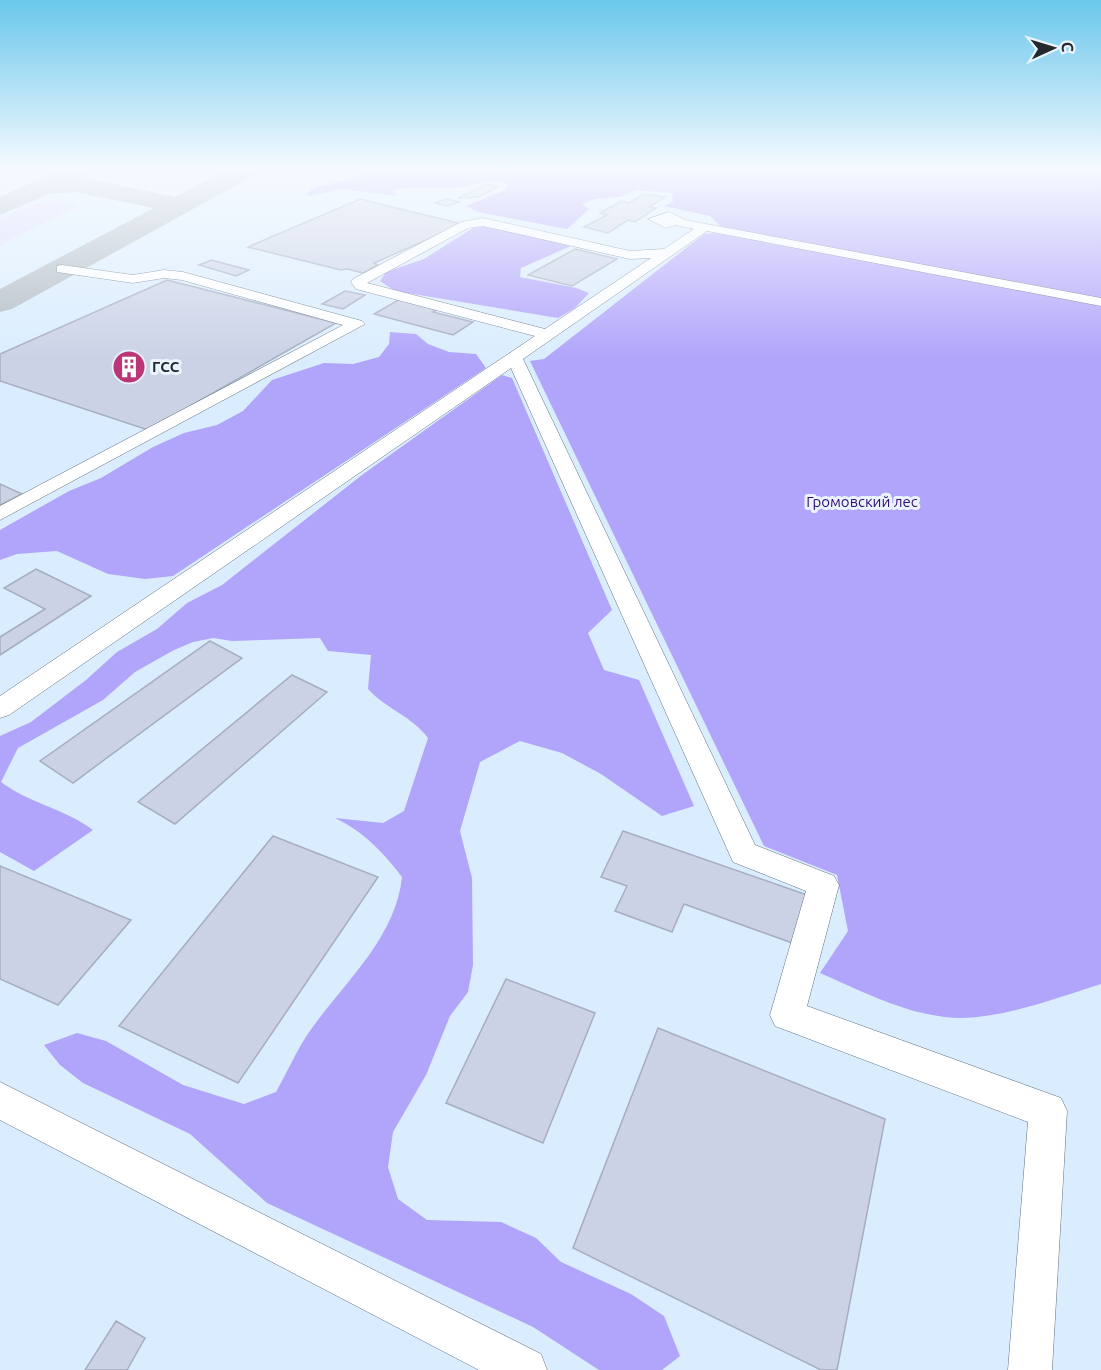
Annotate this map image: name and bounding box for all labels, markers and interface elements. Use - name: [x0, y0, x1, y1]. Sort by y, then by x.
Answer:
- north arrow: [1023, 18, 1083, 78]
- text: С: [1059, 41, 1077, 53]
- building icon: ГСС: [111, 349, 147, 385]
- place label: ГСС: [152, 358, 180, 375]
- park label: Громовский лес: [806, 493, 918, 510]

